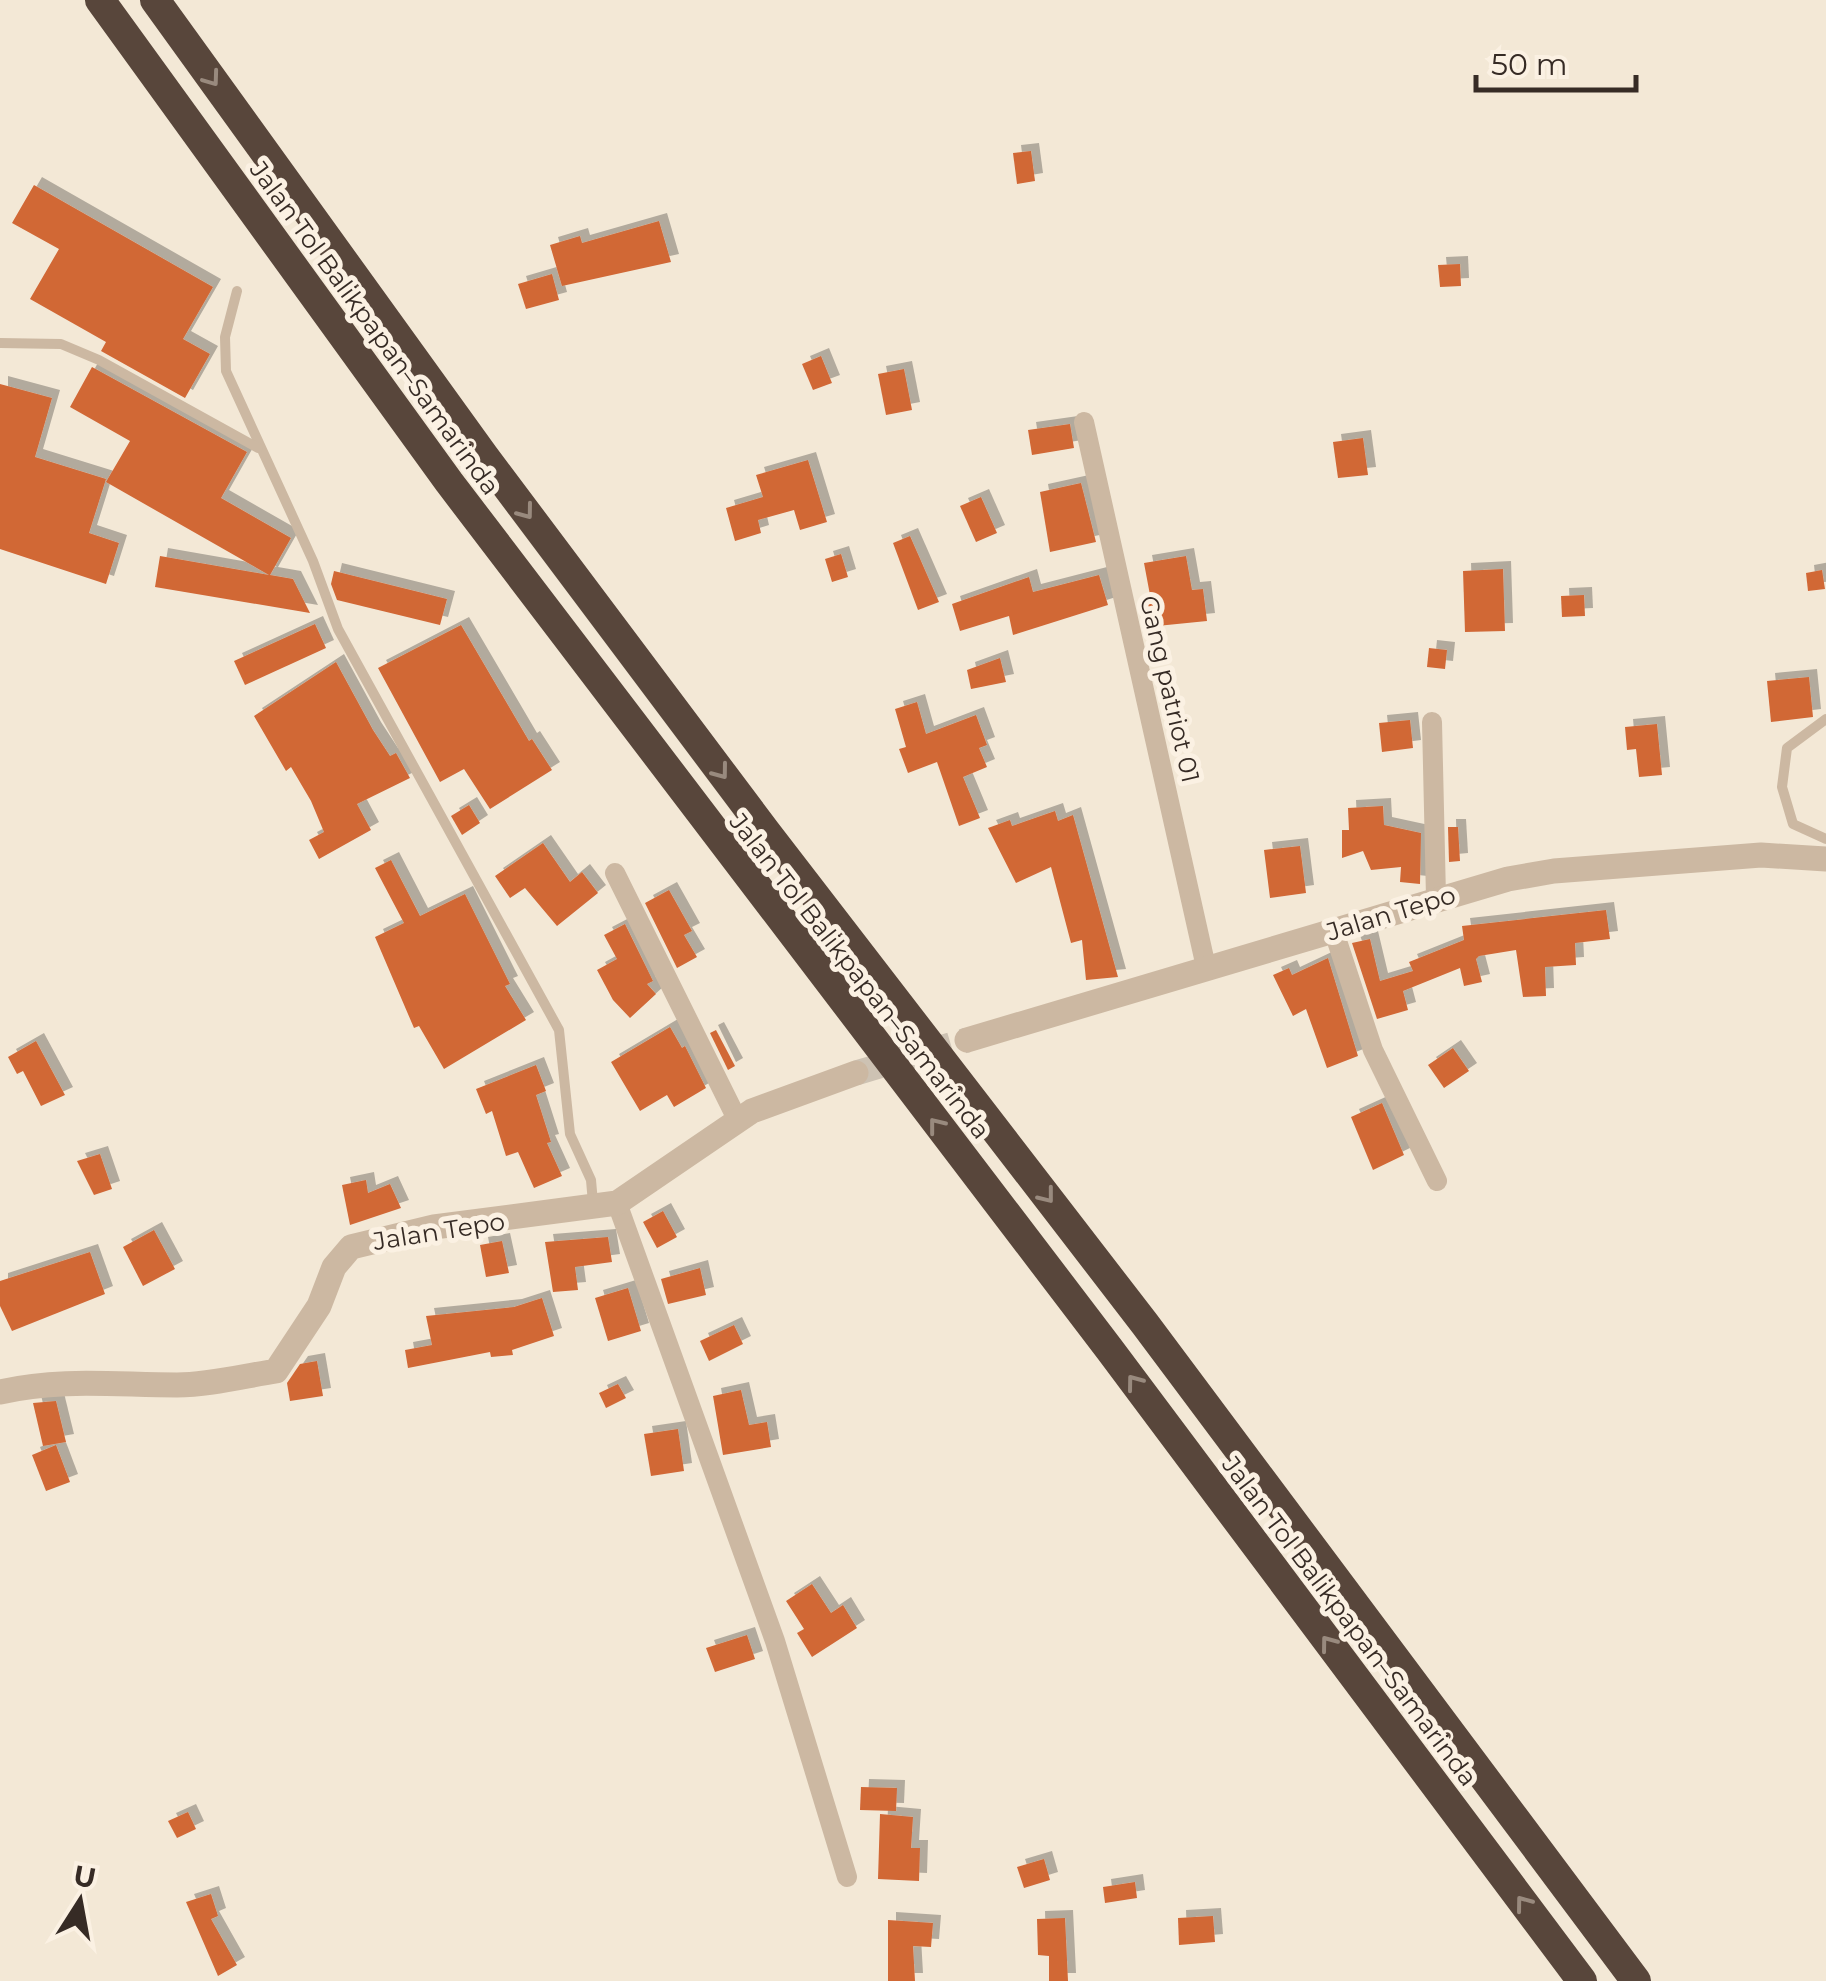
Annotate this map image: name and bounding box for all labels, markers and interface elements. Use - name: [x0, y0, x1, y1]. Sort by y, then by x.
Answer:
- scale bar: [1476, 30, 1636, 92]
- text: 50 m: [1491, 46, 1568, 83]
- one-way arrow: [200, 68, 217, 86]
- street label: Jalan Tol Balikpapan–Samarinda: [243, 155, 506, 501]
- one-way arrow: [514, 501, 532, 519]
- street label: Gang patriot 01: [1134, 593, 1206, 785]
- one-way arrow: [709, 761, 726, 779]
- street label: Jalan Tol Balikpapan–Samarinda: [723, 807, 996, 1145]
- street label: Jalan Tepo: [1322, 879, 1459, 947]
- one-way arrow: [930, 1118, 948, 1136]
- one-way arrow: [1035, 1185, 1052, 1203]
- street label: Jalan Tepo: [370, 1206, 507, 1256]
- one-way arrow: [1128, 1375, 1145, 1393]
- street label: Jalan Tol Balikpapan–Samarinda: [1216, 1450, 1484, 1792]
- one-way arrow: [1323, 1636, 1340, 1654]
- north arrow: [30, 1851, 130, 1951]
- text: U: [71, 1858, 99, 1895]
- one-way arrow: [1518, 1896, 1535, 1914]

